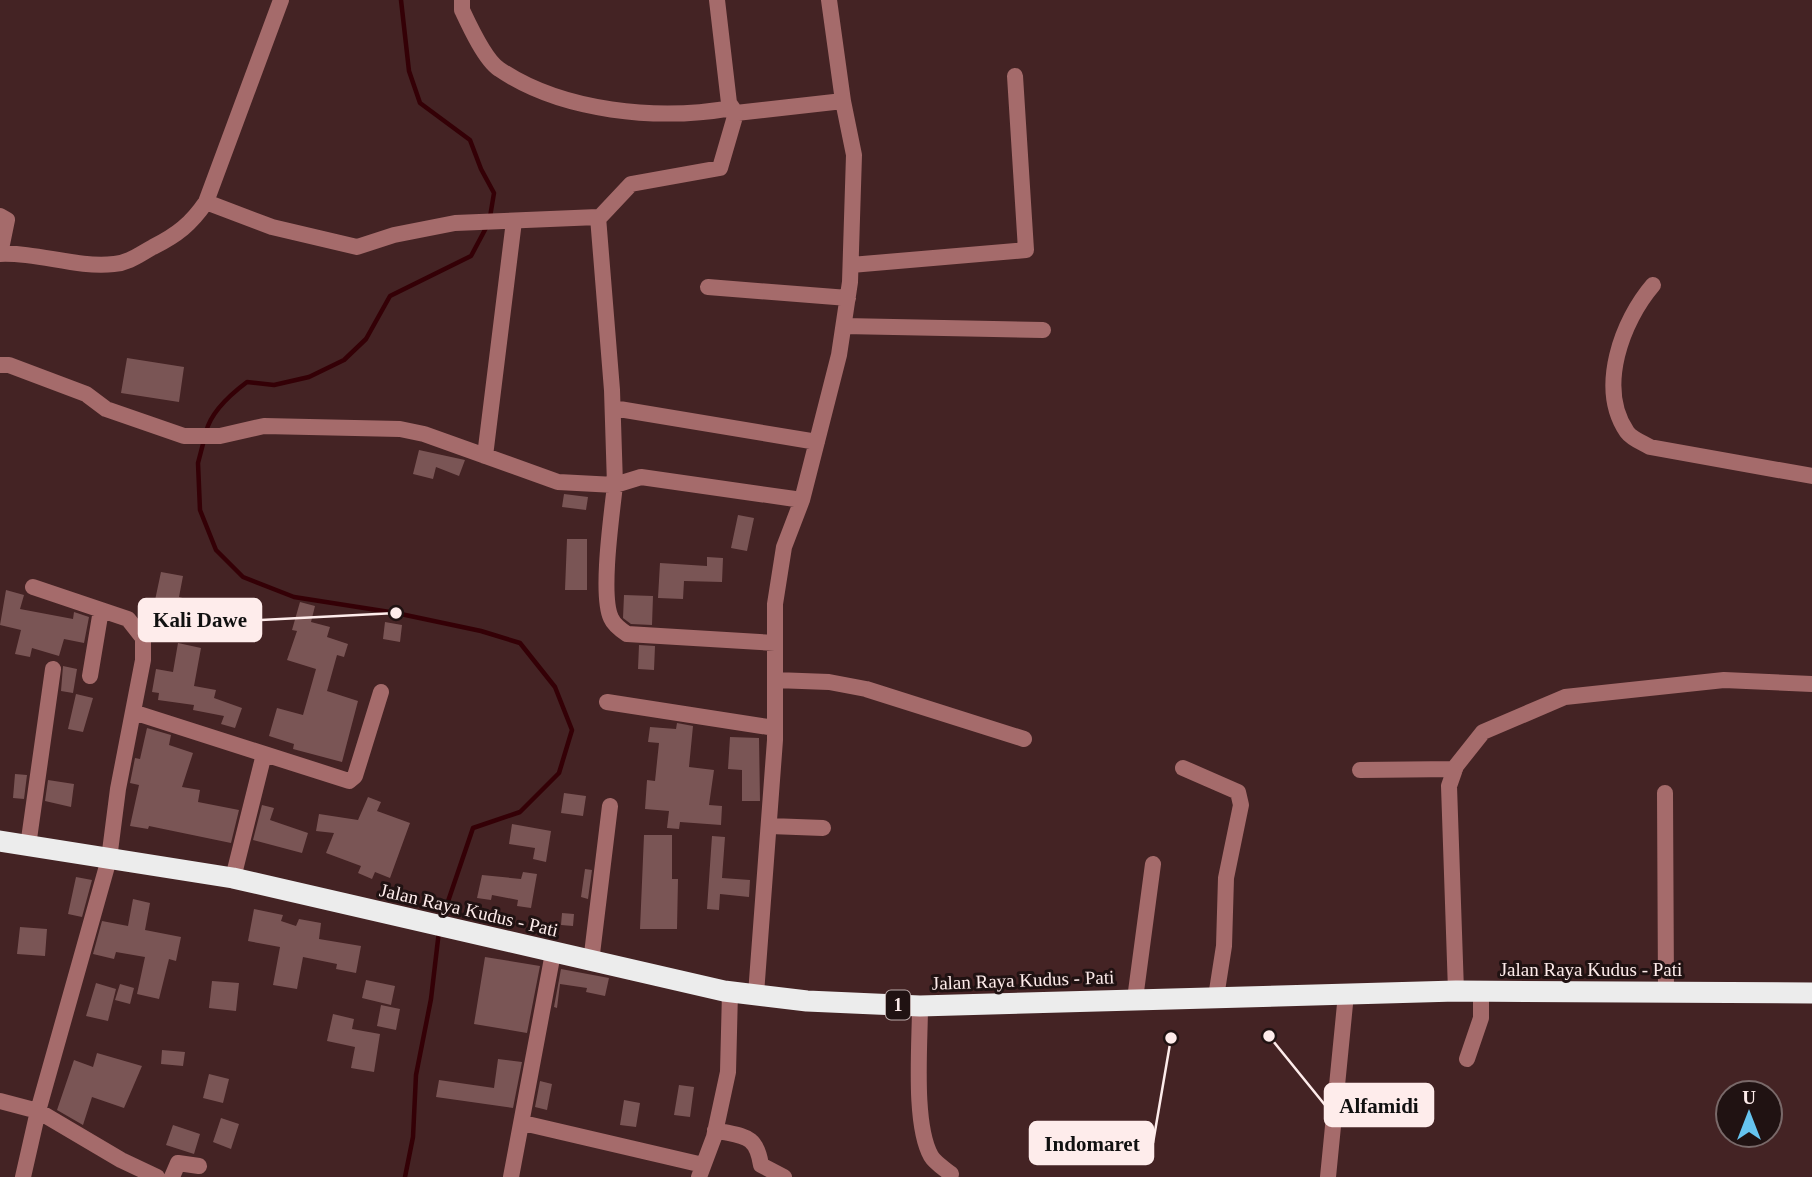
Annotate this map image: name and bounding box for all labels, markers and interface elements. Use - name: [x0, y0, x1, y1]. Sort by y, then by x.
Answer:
- callout: Kali Dawe: [139, 599, 261, 641]
- text: Kali Dawe: [153, 608, 247, 632]
- street label: Jalan Raya Kudus - Pati: [378, 879, 560, 941]
- street label: Jalan Raya Kudus - Pati: [1500, 959, 1682, 980]
- street label: Jalan Raya Kudus - Pati: [931, 966, 1115, 994]
- road number: 1: [886, 990, 910, 1020]
- north arrow: [1714, 1079, 1784, 1149]
- callout: Alfamidi: [1325, 1084, 1433, 1126]
- text: U: [1742, 1087, 1756, 1108]
- text: Alfamidi: [1339, 1094, 1419, 1118]
- callout: Indomaret: [1030, 1122, 1153, 1164]
- text: Indomaret: [1044, 1132, 1140, 1156]

